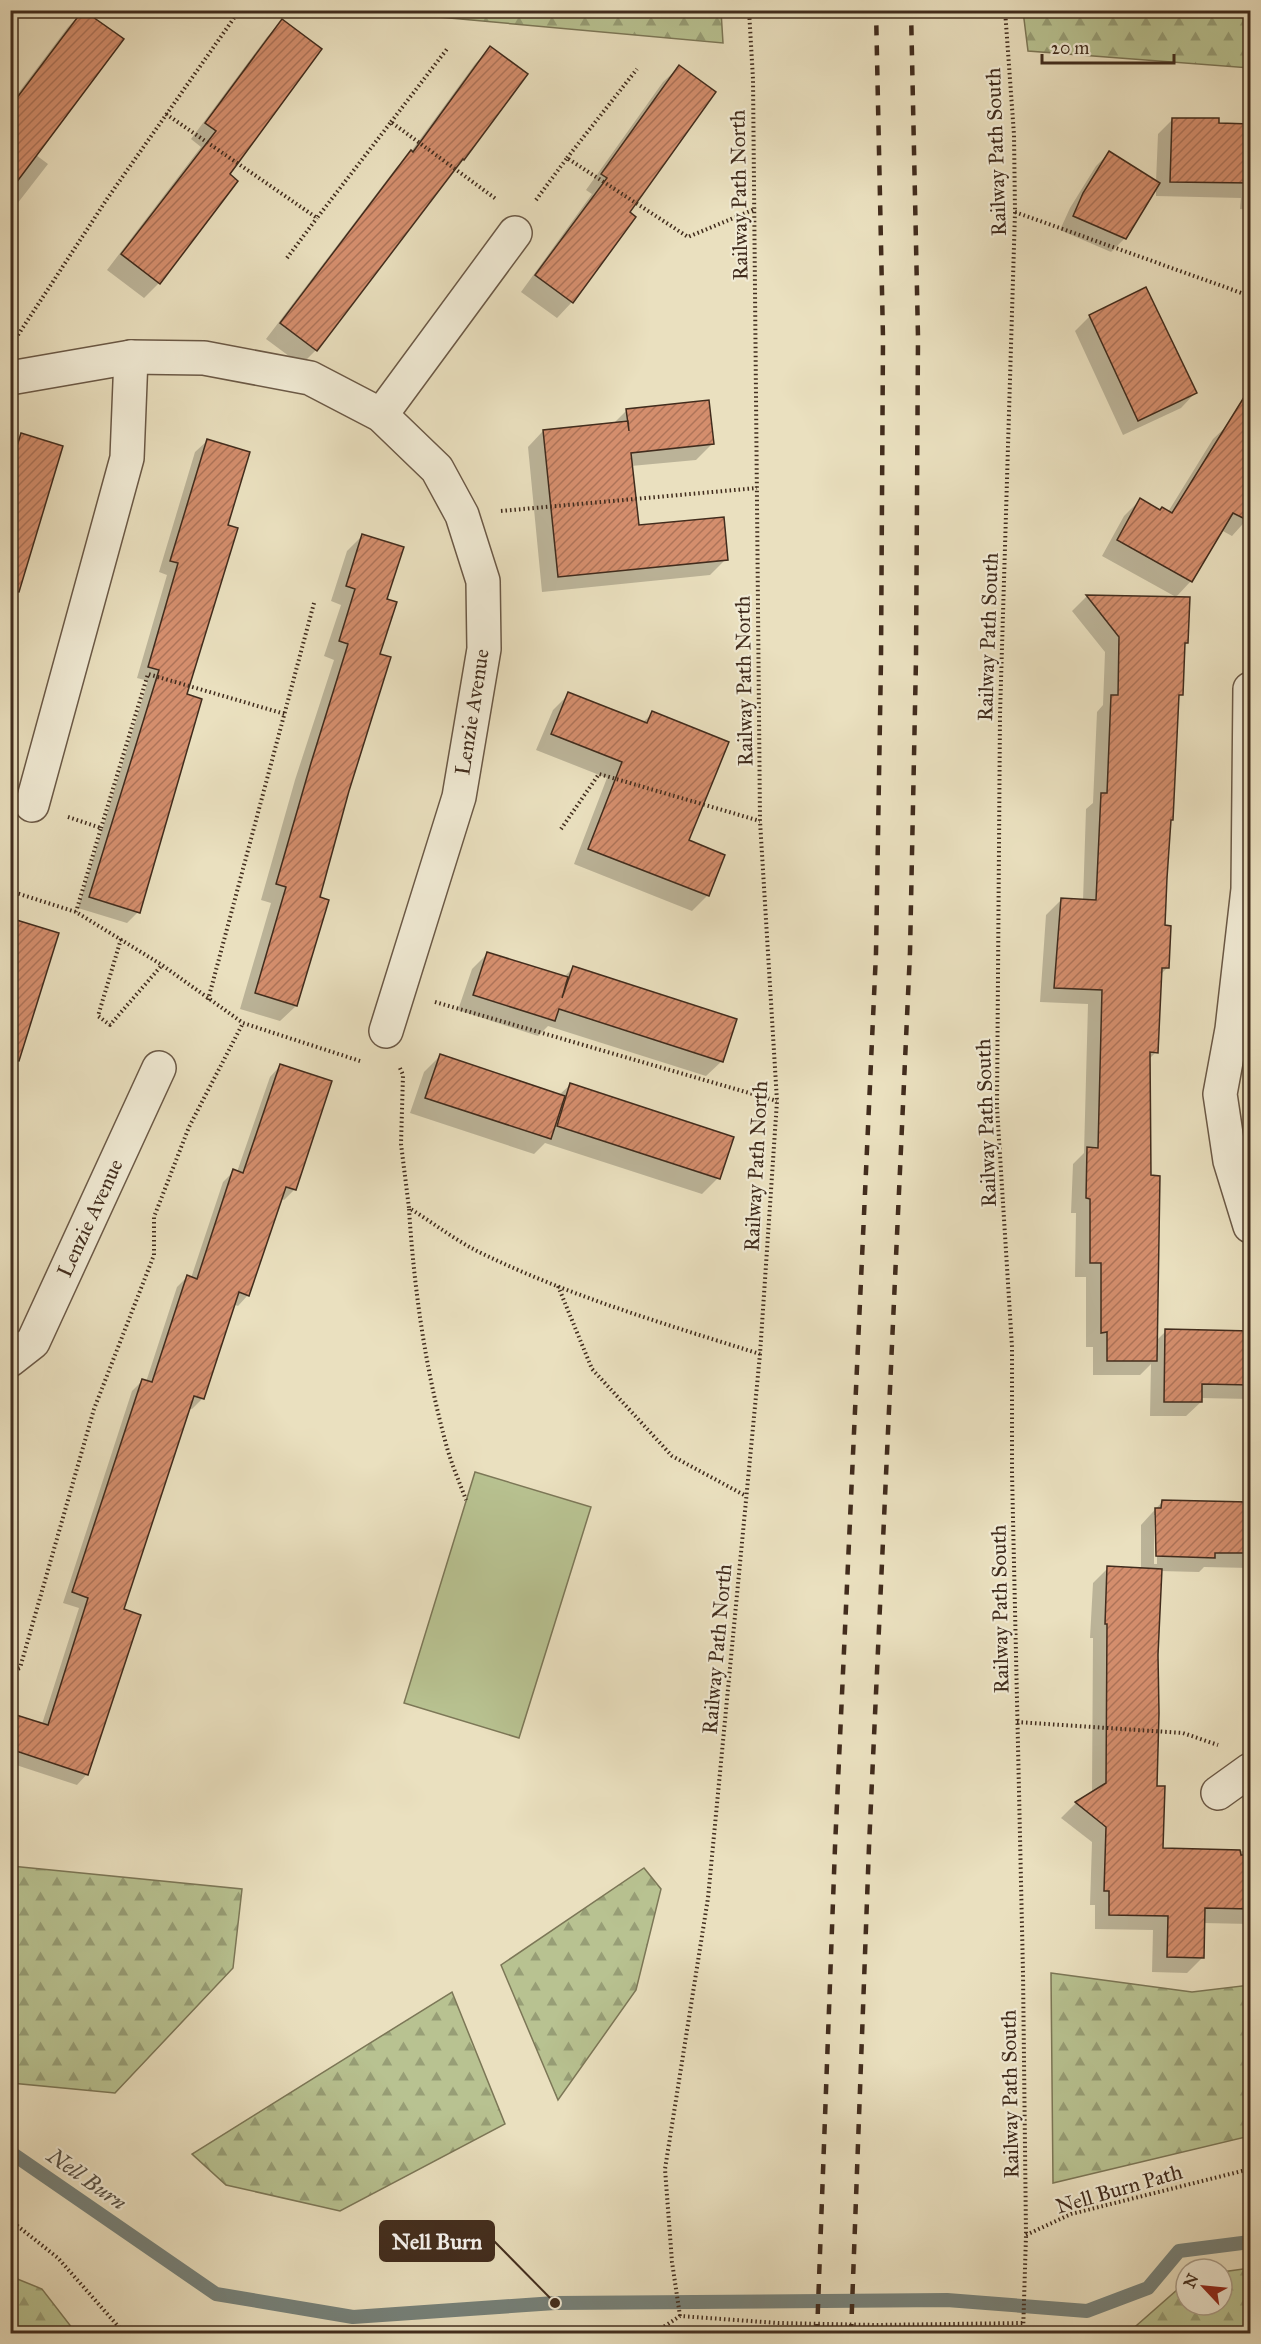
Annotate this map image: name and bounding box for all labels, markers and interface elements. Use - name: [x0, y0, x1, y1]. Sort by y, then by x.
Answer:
- scale bar: [1042, 27, 1174, 65]
- text: 20 m: [1051, 37, 1089, 59]
- street label: Railway Path South: [980, 67, 1012, 237]
- street label: Railway Path North: [725, 109, 753, 281]
- street label: Railway Path South: [972, 552, 1004, 722]
- street label: Railway Path North: [730, 595, 758, 767]
- street label: Lenzie Avenue: [449, 647, 495, 777]
- street label: Railway Path South: [970, 1038, 1002, 1208]
- street label: Railway Path North: [739, 1080, 773, 1252]
- street label: Lenzie Avenue: [51, 1155, 129, 1281]
- street label: Railway Path South: [986, 1524, 1014, 1694]
- street label: Railway Path North: [697, 1562, 737, 1735]
- street label: Railway Path South: [996, 2009, 1024, 2179]
- water label: Nell Burn: [41, 2141, 132, 2216]
- street label: Nell Burn Path: [1053, 2158, 1186, 2219]
- callout: Nell Burn: [380, 2221, 494, 2261]
- text: Nell Burn: [392, 2228, 482, 2255]
- north arrow: [1174, 2257, 1234, 2317]
- text: N: [1179, 2270, 1203, 2291]

